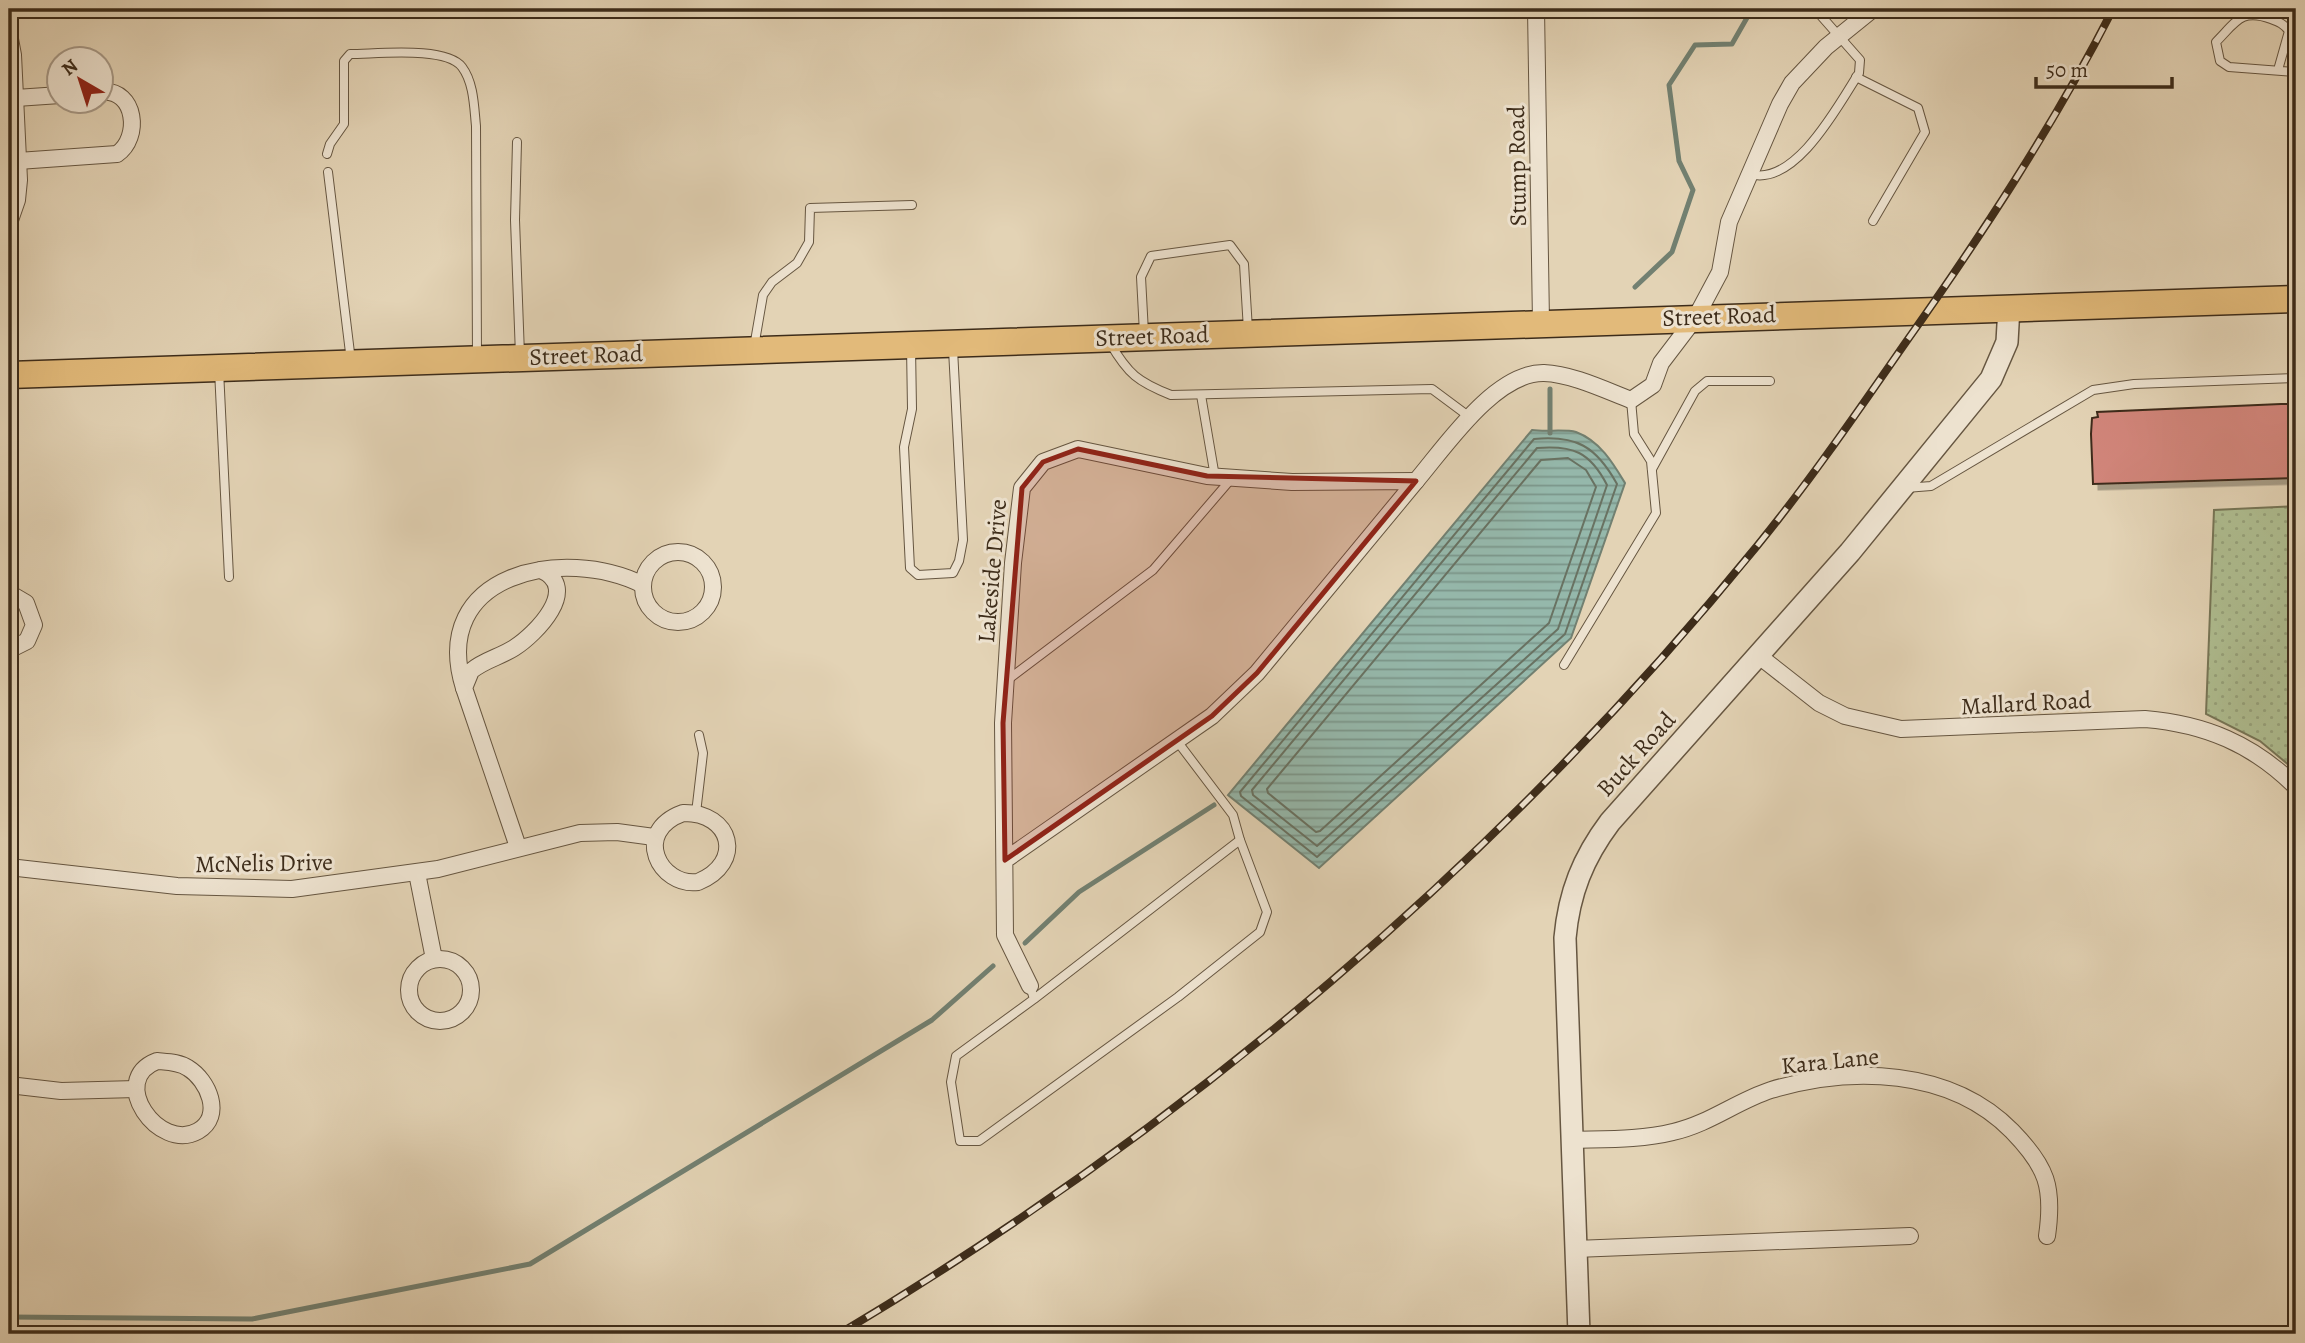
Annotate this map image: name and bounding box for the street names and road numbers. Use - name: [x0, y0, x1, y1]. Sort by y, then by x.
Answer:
- street label: Stump Road: [1500, 105, 1534, 227]
- street label: Street Road: [1662, 298, 1776, 334]
- street label: Street Road: [1095, 318, 1209, 354]
- street label: Street Road: [529, 337, 643, 373]
- street label: Lakeside Drive: [970, 498, 1014, 644]
- street label: Mallard Road: [1960, 684, 2092, 722]
- street label: Buck Road: [1589, 705, 1683, 803]
- street label: McNelis Drive: [195, 846, 333, 880]
- street label: Kara Lane: [1780, 1040, 1880, 1082]

